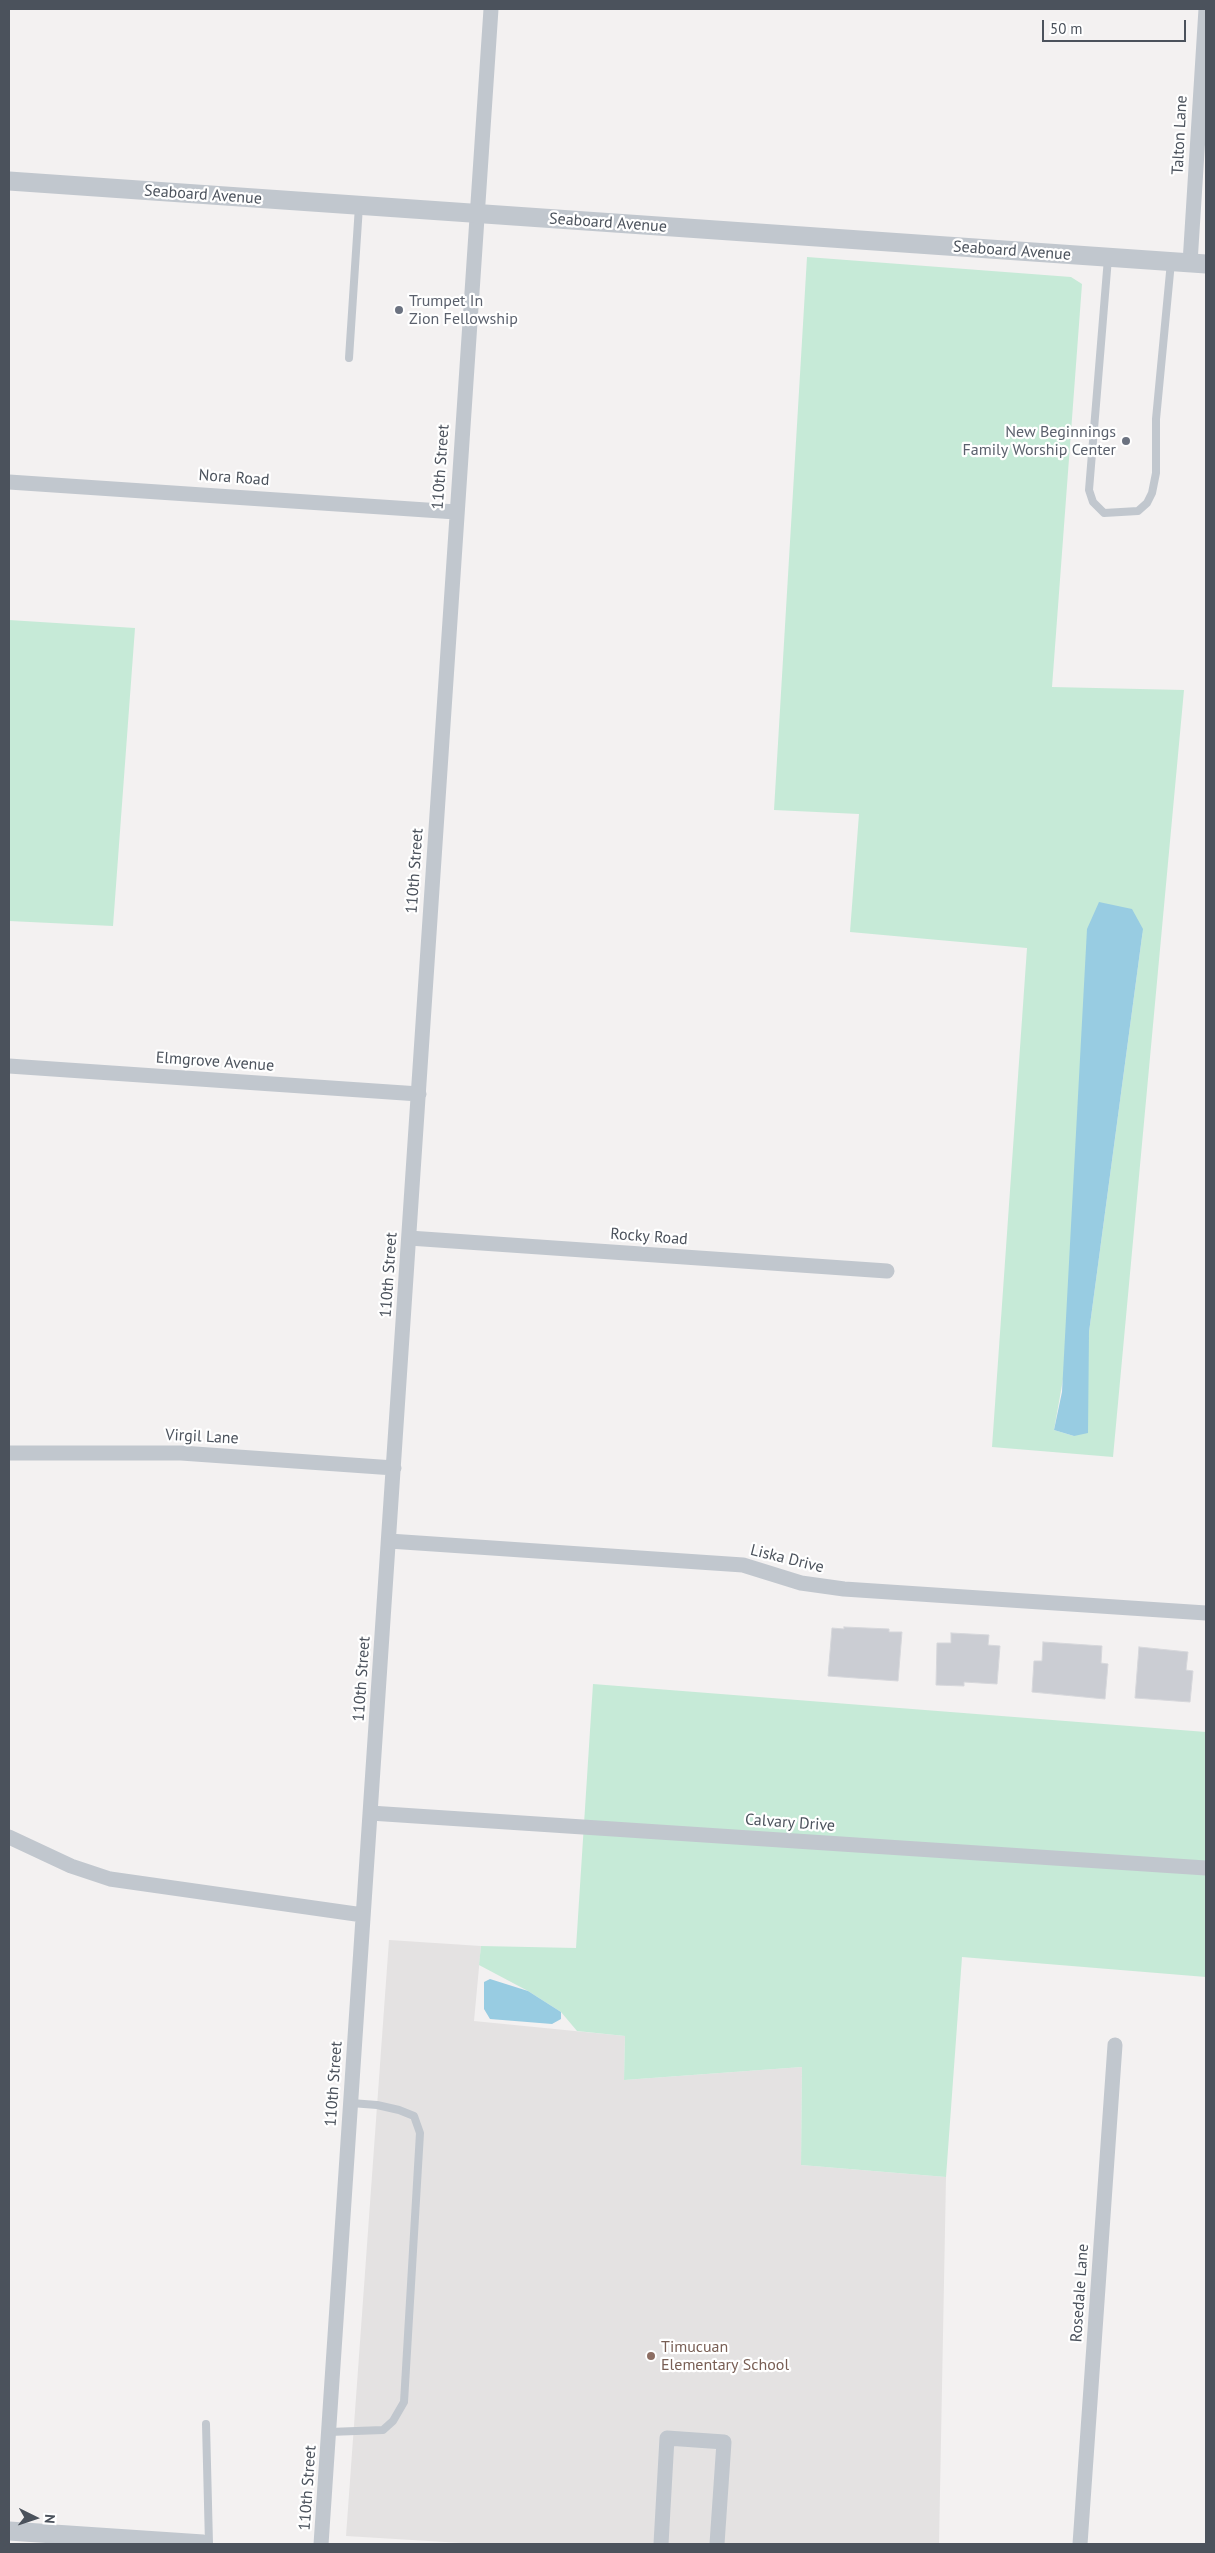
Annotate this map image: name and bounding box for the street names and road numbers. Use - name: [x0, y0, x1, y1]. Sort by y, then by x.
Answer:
- street label: Talton Lane: [1168, 95, 1192, 175]
- street label: Seaboard Avenue: [143, 181, 263, 209]
- street label: Seaboard Avenue: [548, 209, 668, 237]
- street label: Seaboard Avenue: [952, 237, 1072, 265]
- street label: 110th Street: [428, 424, 454, 510]
- street label: Nora Road: [198, 466, 270, 490]
- street label: 110th Street: [402, 828, 428, 914]
- street label: Elmgrove Avenue: [155, 1048, 275, 1076]
- street label: Rocky Road: [610, 1225, 688, 1249]
- street label: 110th Street: [376, 1232, 402, 1318]
- street label: Virgil Lane: [165, 1425, 239, 1449]
- street label: Liska Drive: [748, 1541, 826, 1577]
- street label: 110th Street: [349, 1636, 375, 1722]
- street label: Calvary Drive: [744, 1810, 836, 1836]
- street label: 110th Street: [321, 2041, 347, 2127]
- street label: Rosedale Lane: [1067, 2243, 1093, 2343]
- street label: 110th Street: [295, 2445, 321, 2531]

